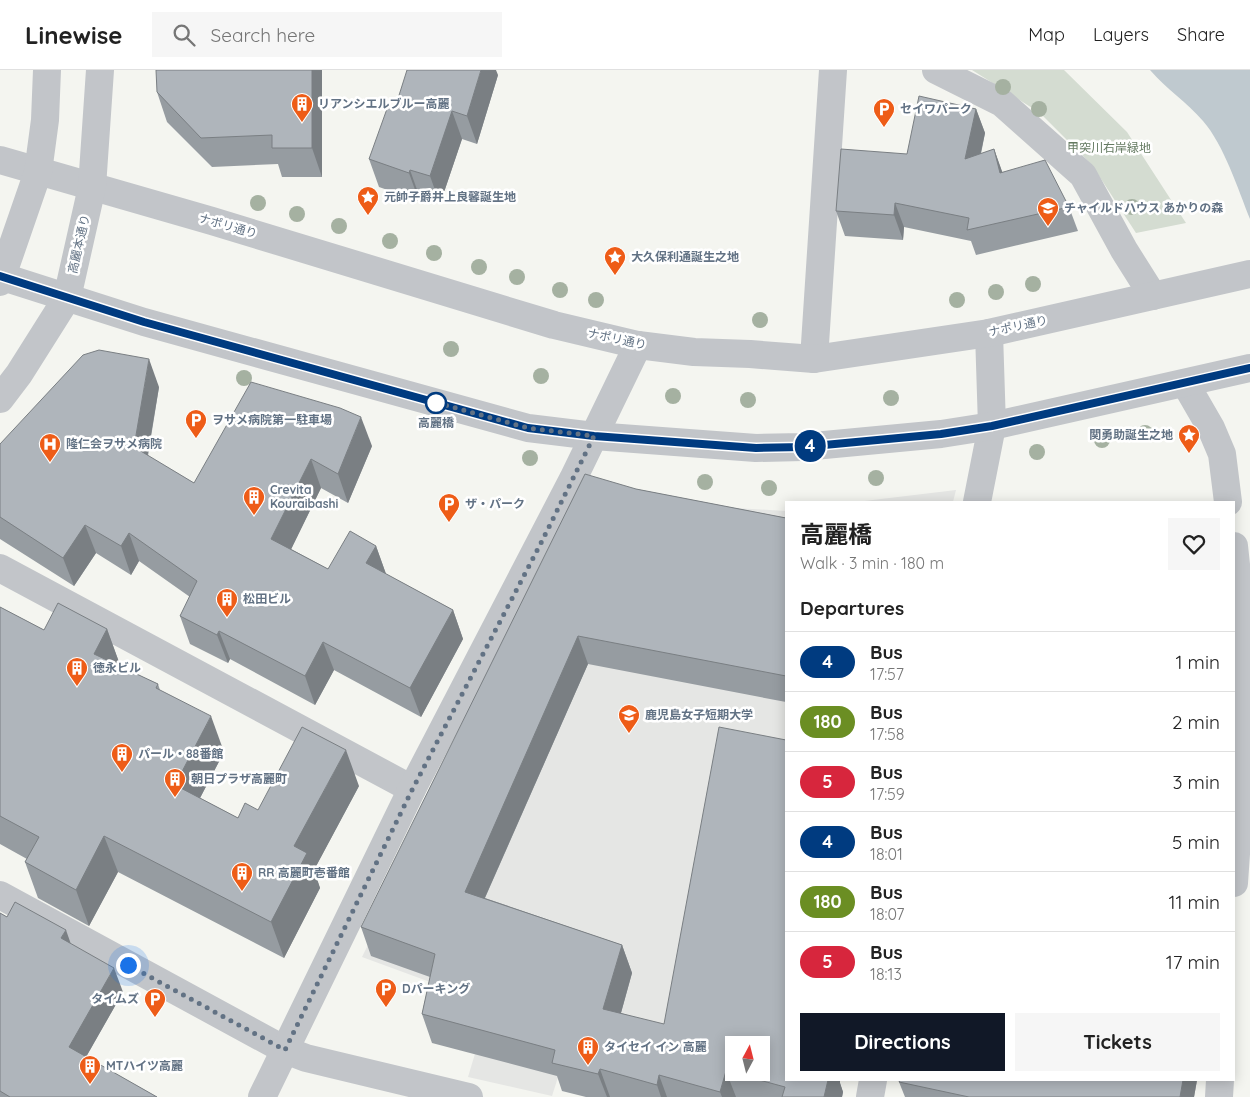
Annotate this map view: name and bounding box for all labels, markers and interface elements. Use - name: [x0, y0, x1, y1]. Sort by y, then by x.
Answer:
- search box: [152, 12, 502, 57]
- text: Linewise: [25, 20, 122, 50]
- icon: search: [170, 21, 198, 49]
- text: Search here: [210, 23, 315, 47]
- text: Map: [1028, 23, 1065, 46]
- text: Layers: [1093, 23, 1149, 46]
- text: Share: [1177, 23, 1225, 46]
- building icon: リアンシエルブルー高麗: [290, 92, 314, 123]
- place label: リアンシエルブルー高麗: [318, 96, 450, 111]
- parking icon: セイワパーク: [872, 97, 896, 128]
- place label: セイワパーク: [900, 101, 972, 116]
- park label: 甲突川右岸緑地: [1067, 140, 1151, 155]
- place icon: 元帥子爵井上良馨誕生地: [356, 185, 380, 216]
- place label: 元帥子爵井上良馨誕生地: [384, 189, 516, 204]
- school or university icon: チャイルドハウス あかりの森: [1036, 196, 1060, 227]
- place label: チャイルドハウス あかりの森: [1064, 200, 1223, 215]
- street label: ナポリ通り: [197, 210, 259, 241]
- street label: 高麗本通り: [64, 213, 93, 275]
- place icon: 大久保利通誕生之地: [603, 245, 627, 276]
- place label: 大久保利通誕生之地: [631, 249, 739, 264]
- street label: ナポリ通り: [987, 312, 1049, 339]
- street label: ナポリ通り: [586, 325, 648, 352]
- marker: 高麗橋: [425, 392, 447, 414]
- parking icon: ヲサメ病院第一駐車場: [184, 408, 208, 439]
- place label: ヲサメ病院第一駐車場: [212, 412, 332, 427]
- place label: 高麗橋: [418, 415, 455, 430]
- place icon: 関勇助誕生之地: [1177, 423, 1201, 454]
- place label: 関勇助誕生之地: [1089, 427, 1173, 442]
- line badge: 4: [794, 430, 826, 462]
- hospital icon: 隆仁会ヲサメ病院: [38, 432, 62, 463]
- text: 4: [805, 434, 815, 457]
- place label: 隆仁会ヲサメ病院: [66, 436, 162, 451]
- place label: Crevita Kouraibashi: [270, 482, 338, 511]
- building icon: Crevita Kouraibashi: [242, 485, 266, 516]
- parking icon: ザ・パーク: [437, 492, 461, 523]
- place label: ザ・パーク: [465, 496, 525, 511]
- button: heart: [1168, 518, 1220, 570]
- text: 高麗橋: [800, 519, 872, 549]
- text: Walk · 3 min · 180 m: [800, 553, 944, 573]
- building icon: 松田ビル: [215, 587, 239, 618]
- place label: 松田ビル: [243, 591, 291, 606]
- text: Departures: [800, 596, 904, 620]
- text: Bus: [870, 640, 903, 664]
- text: 4: [822, 650, 833, 673]
- text: 1 min: [1175, 650, 1220, 674]
- building icon: 徳永ビル: [65, 656, 89, 687]
- place label: 徳永ビル: [93, 660, 141, 675]
- text: 17:57: [870, 664, 904, 684]
- text: Bus: [870, 700, 903, 724]
- school or university icon: 鹿児島女子短期大学: [617, 703, 641, 734]
- place label: 鹿児島女子短期大学: [645, 707, 753, 722]
- text: 180: [814, 710, 841, 733]
- text: 2 min: [1172, 710, 1220, 734]
- text: 17:58: [870, 724, 904, 744]
- building icon: パール・88番館: [110, 742, 134, 773]
- place label: パール・88番館: [138, 746, 223, 761]
- text: Bus: [870, 760, 903, 784]
- building icon: 朝日プラザ高麗町: [163, 767, 187, 798]
- text: 5: [822, 770, 833, 793]
- text: 3 min: [1172, 770, 1220, 794]
- place label: 朝日プラザ高麗町: [191, 771, 287, 786]
- text: 17:59: [870, 784, 905, 804]
- text: Bus: [870, 820, 903, 844]
- text: 4: [822, 830, 833, 853]
- text: 5 min: [1172, 830, 1220, 854]
- text: 18:01: [870, 844, 903, 864]
- building icon: RR 高麗町壱番館: [230, 861, 254, 892]
- place label: RR 高麗町壱番館: [258, 865, 350, 880]
- text: Bus: [870, 880, 903, 904]
- text: 180: [814, 890, 841, 913]
- text: 11 min: [1168, 890, 1220, 914]
- text: 18:07: [870, 904, 904, 924]
- text: Bus: [870, 940, 903, 964]
- text: 5: [822, 950, 833, 973]
- text: 17 min: [1166, 950, 1220, 974]
- your location: [116, 953, 141, 978]
- text: 18:13: [870, 964, 902, 984]
- parking icon: Dパーキング: [374, 977, 398, 1008]
- place label: Dパーキング: [402, 981, 470, 996]
- parking icon: タイムズ: [143, 987, 167, 1018]
- place label: タイムズ: [91, 991, 139, 1006]
- button: Directions: [800, 1013, 1005, 1071]
- button: Tickets: [1015, 1013, 1220, 1071]
- building icon: タイセイ イン 高麗: [576, 1035, 600, 1066]
- north arrow: [725, 1036, 770, 1081]
- map controls: [725, 1036, 770, 1081]
- place label: タイセイ イン 高麗: [604, 1039, 707, 1054]
- building icon: MTハイツ高麗: [78, 1054, 102, 1085]
- place label: MTハイツ高麗: [106, 1058, 183, 1073]

